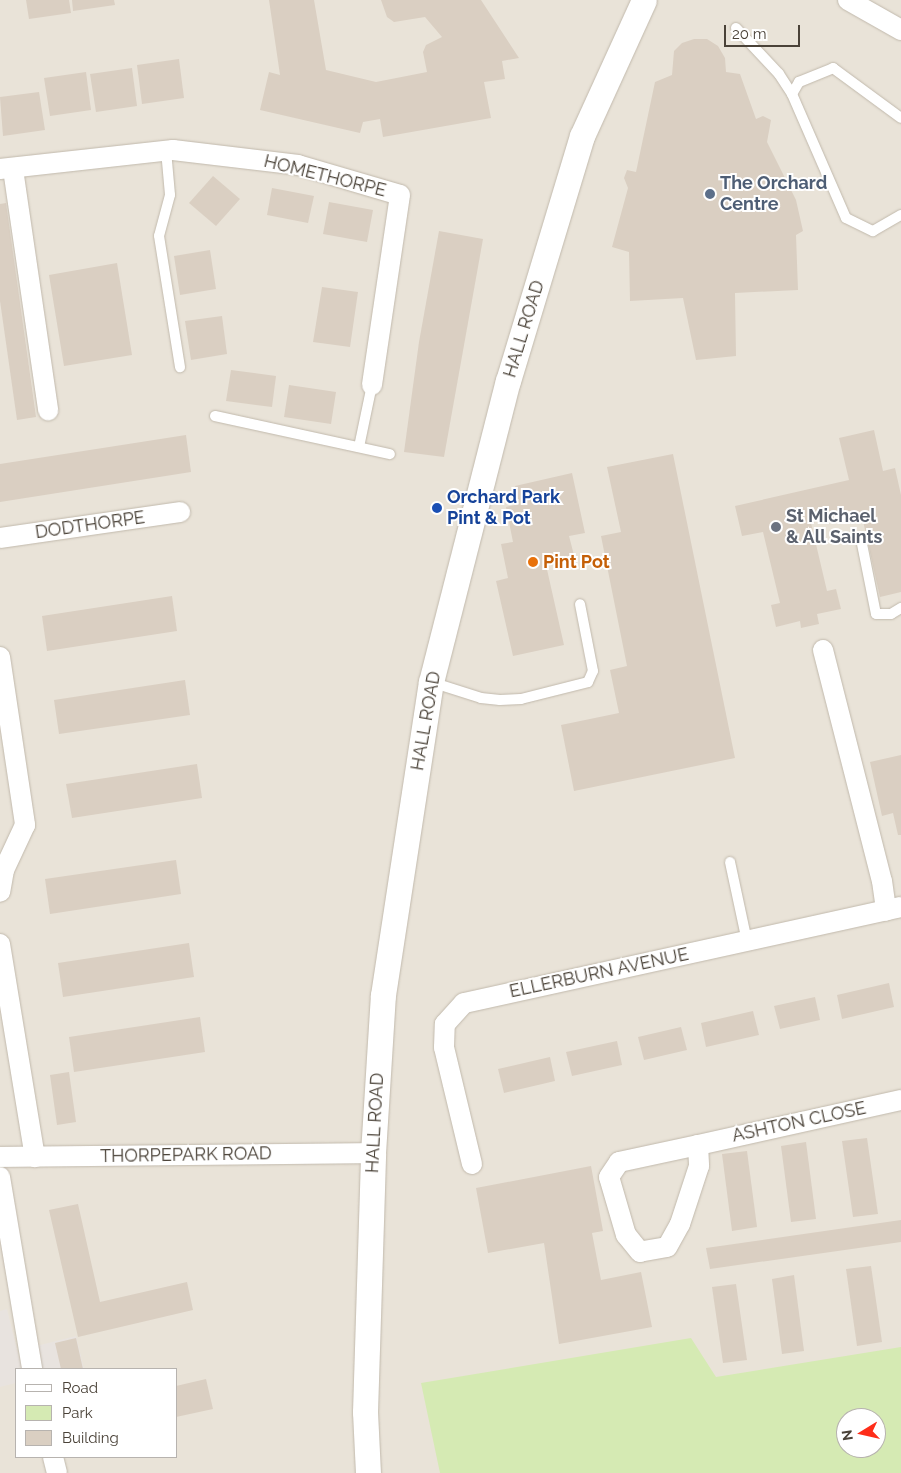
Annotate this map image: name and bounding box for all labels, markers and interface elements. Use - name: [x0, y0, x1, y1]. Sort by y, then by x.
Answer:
- scale bar: [726, 15, 802, 47]
- text: 20 m: [732, 25, 767, 43]
- street label: HOMETHORPE: [262, 150, 388, 202]
- place label: The Orchard Centre: [720, 173, 827, 215]
- marker: The Orchard Centre: [704, 188, 716, 200]
- street label: HALL ROAD: [499, 278, 549, 380]
- place label: Orchard Park Pint & Pot: [447, 487, 560, 530]
- marker: Orchard Park Pint & Pot: [431, 502, 443, 514]
- place label: St Michael & All Saints: [786, 506, 883, 548]
- street label: DODTHORPE: [34, 507, 146, 543]
- marker: St Michael & All Saints: [770, 521, 782, 533]
- place label: Pint Pot: [543, 551, 610, 573]
- marker: Pint Pot: [527, 556, 539, 568]
- street label: HALL ROAD: [407, 669, 445, 773]
- street label: ELLERBURN AVENUE: [507, 943, 691, 1003]
- street label: HALL ROAD: [362, 1072, 388, 1174]
- street label: ASHTON CLOSE: [730, 1097, 868, 1147]
- street label: THORPEPARK ROAD: [100, 1143, 272, 1167]
- legend: [15, 1368, 178, 1458]
- text: Road: [62, 1379, 98, 1397]
- text: Park: [62, 1404, 93, 1422]
- north arrow: [836, 1408, 886, 1458]
- text: Building: [62, 1429, 119, 1447]
- text: N: [838, 1429, 856, 1442]

